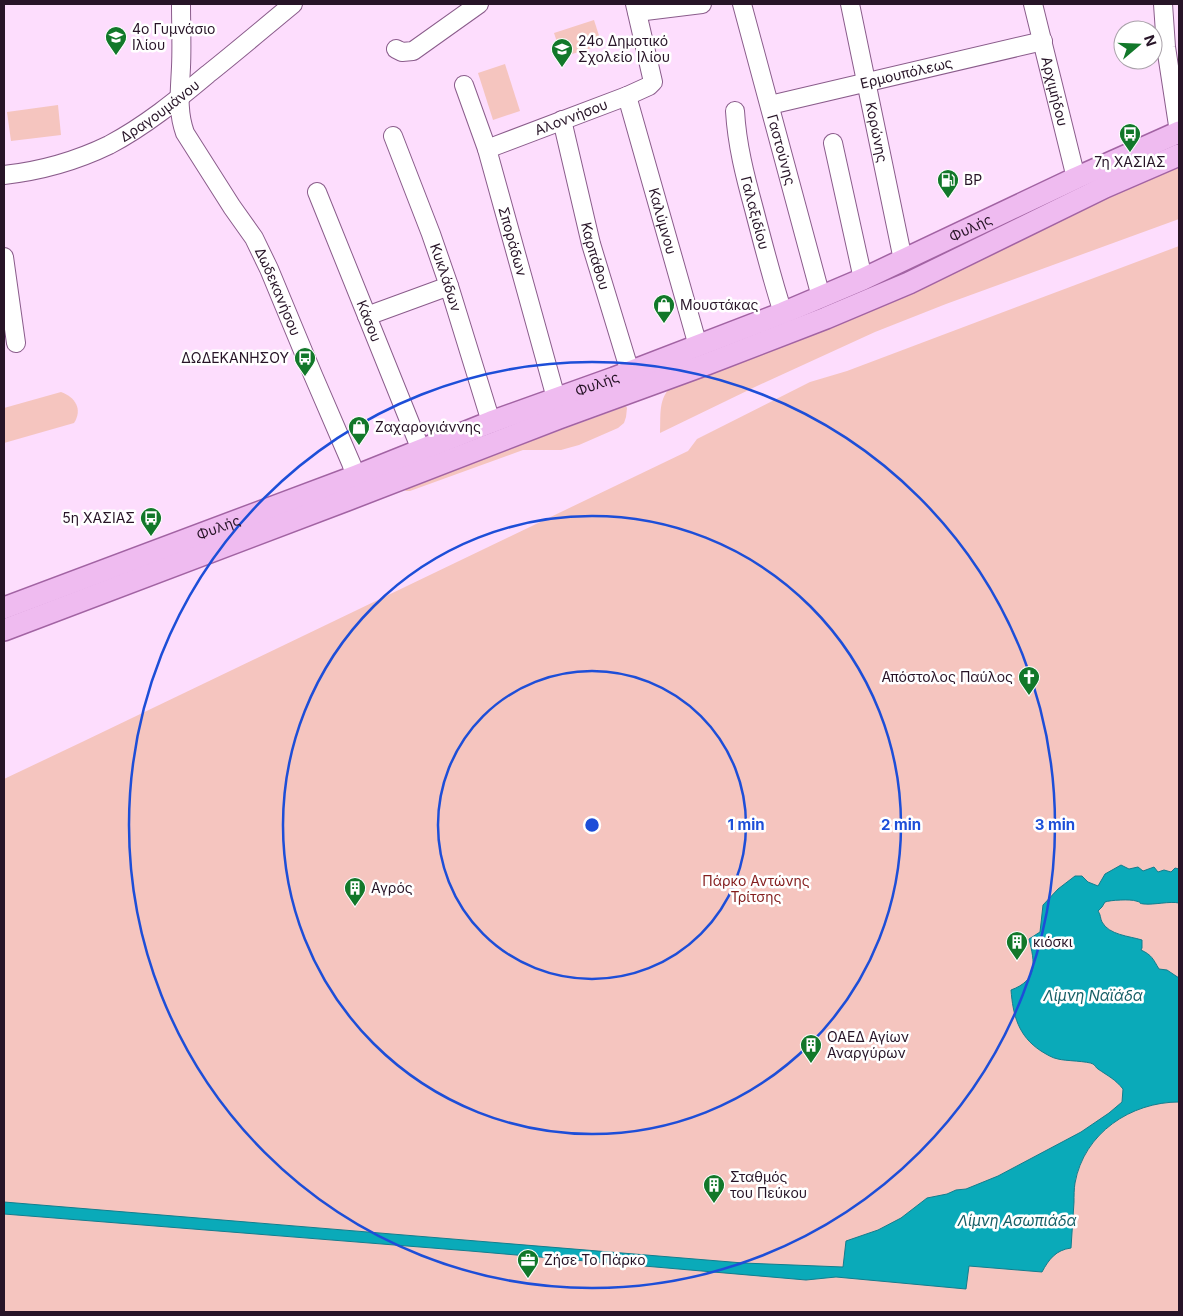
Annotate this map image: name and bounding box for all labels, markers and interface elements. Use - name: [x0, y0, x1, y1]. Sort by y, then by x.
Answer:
- place label: 4ο Γυμνάσιο Ιλίου: [132, 20, 215, 53]
- north arrow: [1113, 20, 1163, 70]
- school or university icon: 4ο Γυμνάσιο Ιλίου: [104, 25, 128, 56]
- place label: 24ο Δημοτικό Σχολείο Ιλίου: [578, 32, 670, 65]
- text: N: [1141, 33, 1161, 48]
- school or university icon: 24ο Δημοτικό Σχολείο Ιλίου: [550, 37, 574, 68]
- street label: Ερμουπόλεως: [858, 54, 954, 92]
- street label: Αρχιμήδου: [1038, 55, 1072, 128]
- street label: Δραγουμάνου: [117, 76, 203, 145]
- street label: Αλοννήσου: [532, 95, 610, 138]
- street label: Κορώνης: [862, 100, 892, 164]
- street label: Γαστούνης: [764, 112, 799, 187]
- bus stop icon: 7η ΧΑΣΙΑΣ: [1118, 122, 1142, 153]
- place label: 7η ΧΑΣΙΑΣ: [1094, 153, 1166, 170]
- fuel station icon: BP: [936, 168, 960, 199]
- place label: BP: [964, 171, 982, 188]
- street label: Γαλαξιδίου: [738, 174, 773, 251]
- street label: Καλύμνου: [645, 186, 680, 256]
- street label: Σποράδων: [495, 205, 531, 278]
- street label: Φυλής: [946, 210, 995, 245]
- street label: Καρπάθου: [578, 220, 613, 292]
- street label: Κυκλάδων: [427, 241, 465, 314]
- street label: Δωδεκανήσου: [252, 244, 305, 338]
- shop icon: Μουστάκας: [652, 293, 676, 324]
- place label: Μουστάκας: [680, 296, 759, 313]
- street label: Κάσου: [353, 297, 385, 344]
- bus stop icon: ΔΩΔΕΚΑΝΗΣΟΥ: [293, 346, 317, 377]
- place label: ΔΩΔΕΚΑΝΗΣΟΥ: [181, 349, 289, 366]
- street label: Φυλής: [573, 368, 621, 399]
- shop icon: Ζαχαρογιάννης: [347, 415, 371, 446]
- place label: Ζαχαρογιάννης: [375, 418, 481, 435]
- bus stop icon: 5η ΧΑΣΙΑΣ: [139, 506, 163, 537]
- place label: 5η ΧΑΣΙΑΣ: [62, 509, 135, 526]
- street label: Φυλής: [194, 511, 243, 543]
- church icon: Απόστολος Παύλος: [1017, 665, 1041, 696]
- place label: Απόστολος Παύλος: [882, 668, 1013, 685]
- text: 1 min: [727, 815, 765, 834]
- text: 2 min: [881, 815, 921, 834]
- text: 3 min: [1035, 815, 1075, 834]
- centre of rings: [583, 816, 601, 834]
- park label: Πάρκο Αντώνης Τρίτσης: [702, 872, 810, 905]
- building icon: Αγρός: [343, 876, 367, 907]
- place label: Αγρός: [371, 879, 413, 896]
- building icon: κιόσκι: [1005, 930, 1029, 961]
- place label: κιόσκι: [1033, 933, 1073, 950]
- water label: Λίμνη Ναϊάδα: [1042, 986, 1143, 1005]
- place label: ΟΑΕΔ Αγίων Αναργύρων: [827, 1028, 909, 1061]
- building icon: ΟΑΕΔ Αγίων Αναργύρων: [799, 1033, 823, 1064]
- place label: Σταθμός του Πεύκου: [730, 1168, 807, 1201]
- building icon: Σταθμός του Πεύκου: [702, 1173, 726, 1204]
- water label: Λίμνη Ασωπιάδα: [957, 1211, 1076, 1230]
- office icon: Ζήσε Το Πάρκο: [516, 1248, 540, 1279]
- place label: Ζήσε Το Πάρκο: [544, 1251, 646, 1268]

